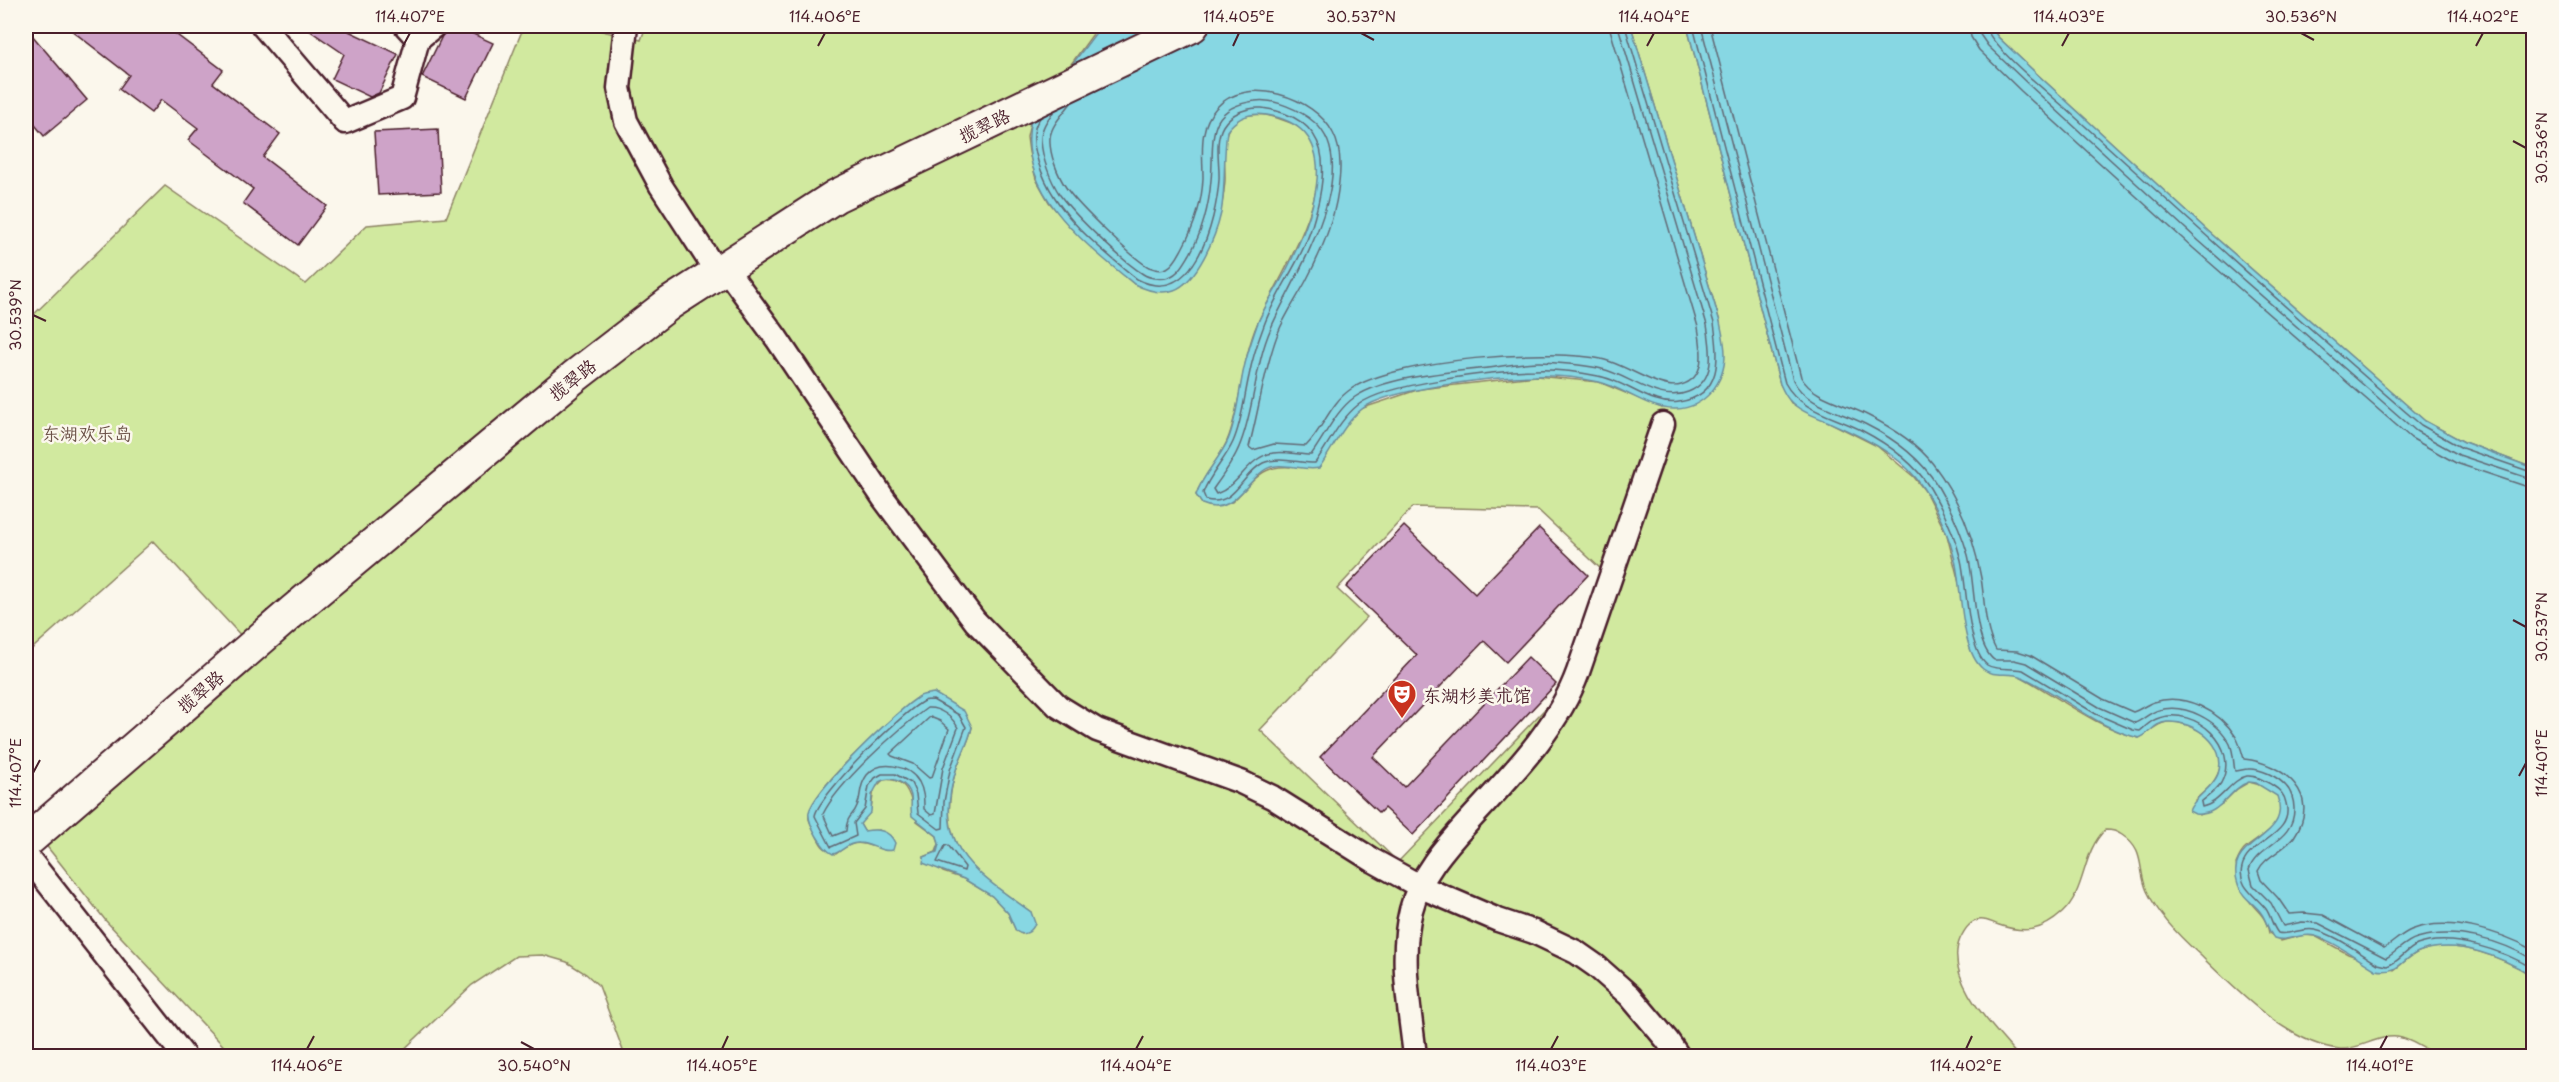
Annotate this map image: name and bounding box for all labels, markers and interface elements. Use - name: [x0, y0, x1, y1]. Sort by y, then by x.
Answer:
- text: 114.407°E: [375, 4, 445, 27]
- text: 114.406°E: [789, 4, 861, 27]
- text: 114.405°E: [1203, 4, 1275, 27]
- text: 30.537°N: [1326, 4, 1396, 27]
- text: 114.404°E: [1618, 4, 1690, 27]
- text: 114.403°E: [2033, 4, 2105, 27]
- text: 30.536°N: [2265, 4, 2337, 27]
- text: 114.402°E: [2447, 4, 2519, 27]
- street label: 揽翠路: [954, 101, 1014, 149]
- text: 30.536°N: [2529, 112, 2552, 184]
- text: 30.539°N: [3, 279, 26, 351]
- street label: 揽翠路: [543, 352, 601, 406]
- park label: 东湖欢乐岛: [42, 419, 132, 446]
- text: 30.537°N: [2529, 592, 2552, 662]
- street label: 揽翠路: [171, 663, 229, 719]
- theatre icon: 东湖杉美术馆: [1386, 678, 1418, 720]
- place label: 东湖杉美术馆: [1423, 681, 1531, 708]
- text: 114.401°E: [2529, 729, 2552, 797]
- text: 114.407°E: [3, 738, 26, 808]
- text: 114.406°E: [271, 1053, 343, 1076]
- text: 30.540°N: [497, 1053, 571, 1076]
- text: 114.405°E: [686, 1053, 758, 1076]
- text: 114.404°E: [1100, 1053, 1172, 1076]
- text: 114.403°E: [1515, 1053, 1587, 1076]
- text: 114.402°E: [1930, 1053, 2002, 1076]
- text: 114.401°E: [2346, 1053, 2414, 1076]

